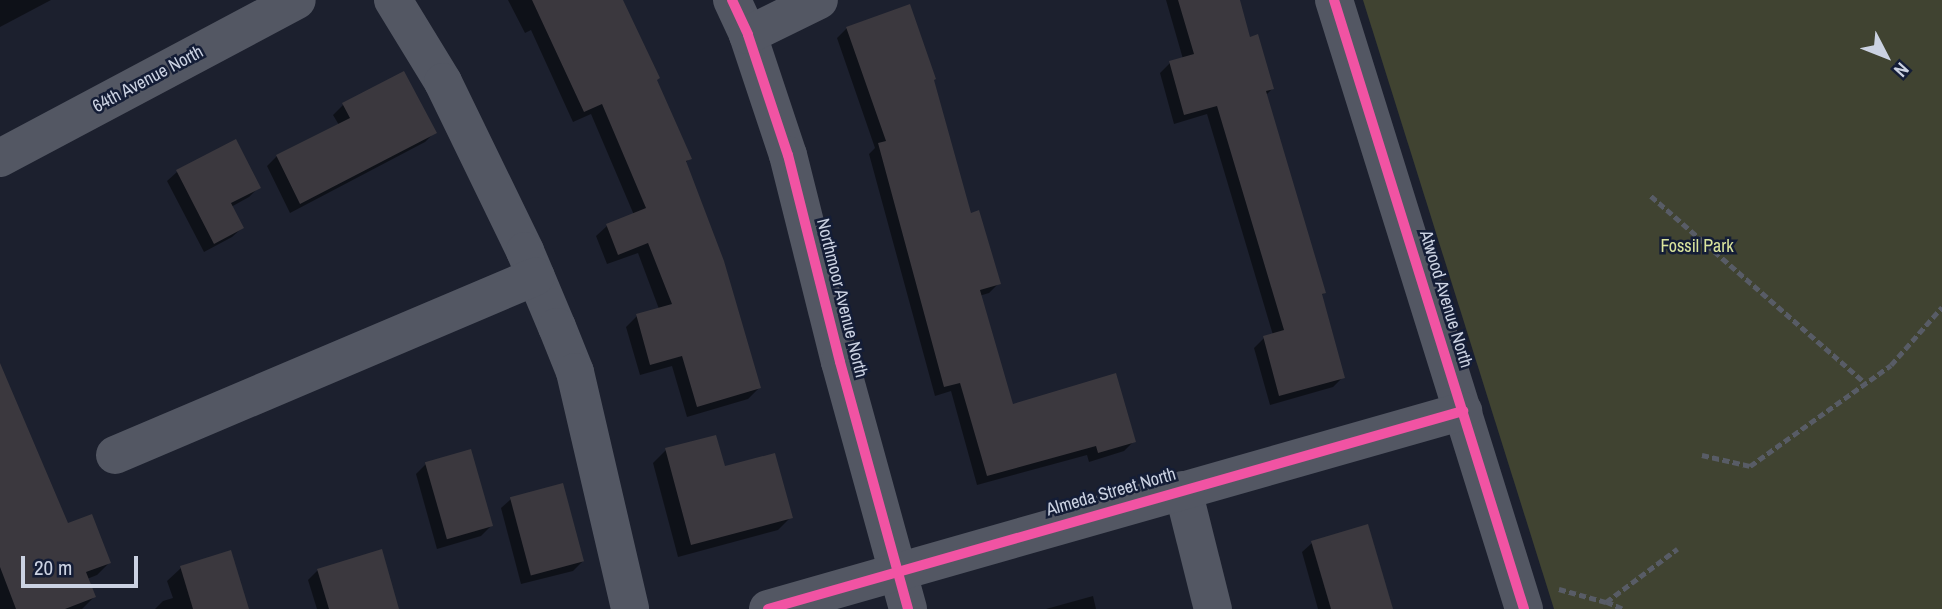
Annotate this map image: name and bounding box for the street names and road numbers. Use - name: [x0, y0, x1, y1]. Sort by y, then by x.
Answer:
- street label: 64th Avenue North: [89, 41, 207, 117]
- street label: Northmoor Avenue North: [812, 216, 872, 380]
- street label: Atwood Avenue North: [1415, 227, 1477, 371]
- street label: Almeda Street North: [1044, 463, 1178, 521]

